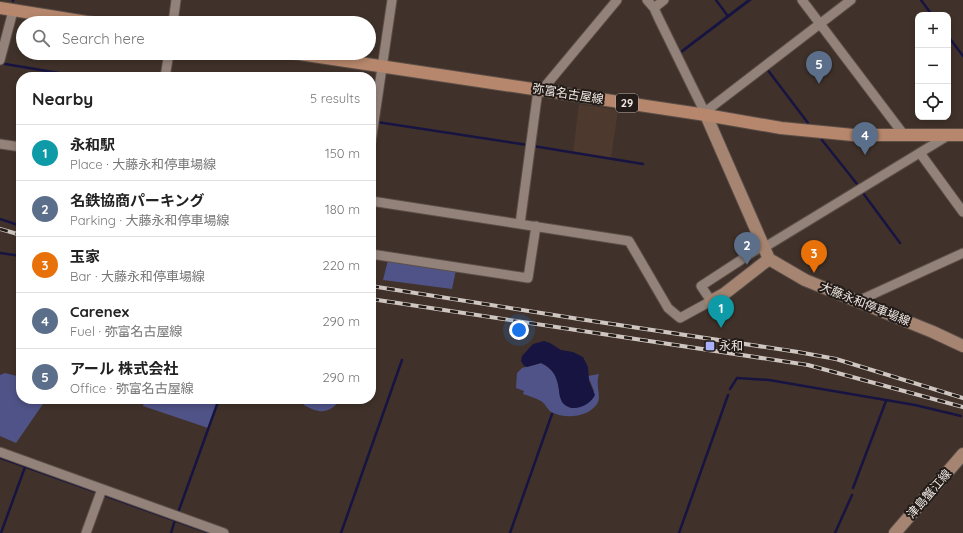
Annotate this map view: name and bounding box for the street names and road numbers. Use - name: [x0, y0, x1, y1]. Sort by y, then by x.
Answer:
- street label: 弥富名古屋線: [531, 80, 605, 107]
- road number: 29: [616, 94, 638, 112]
- street label: 大藤永和停車場線: [818, 279, 913, 328]
- street label: 津島蟹江線: [903, 466, 954, 521]

